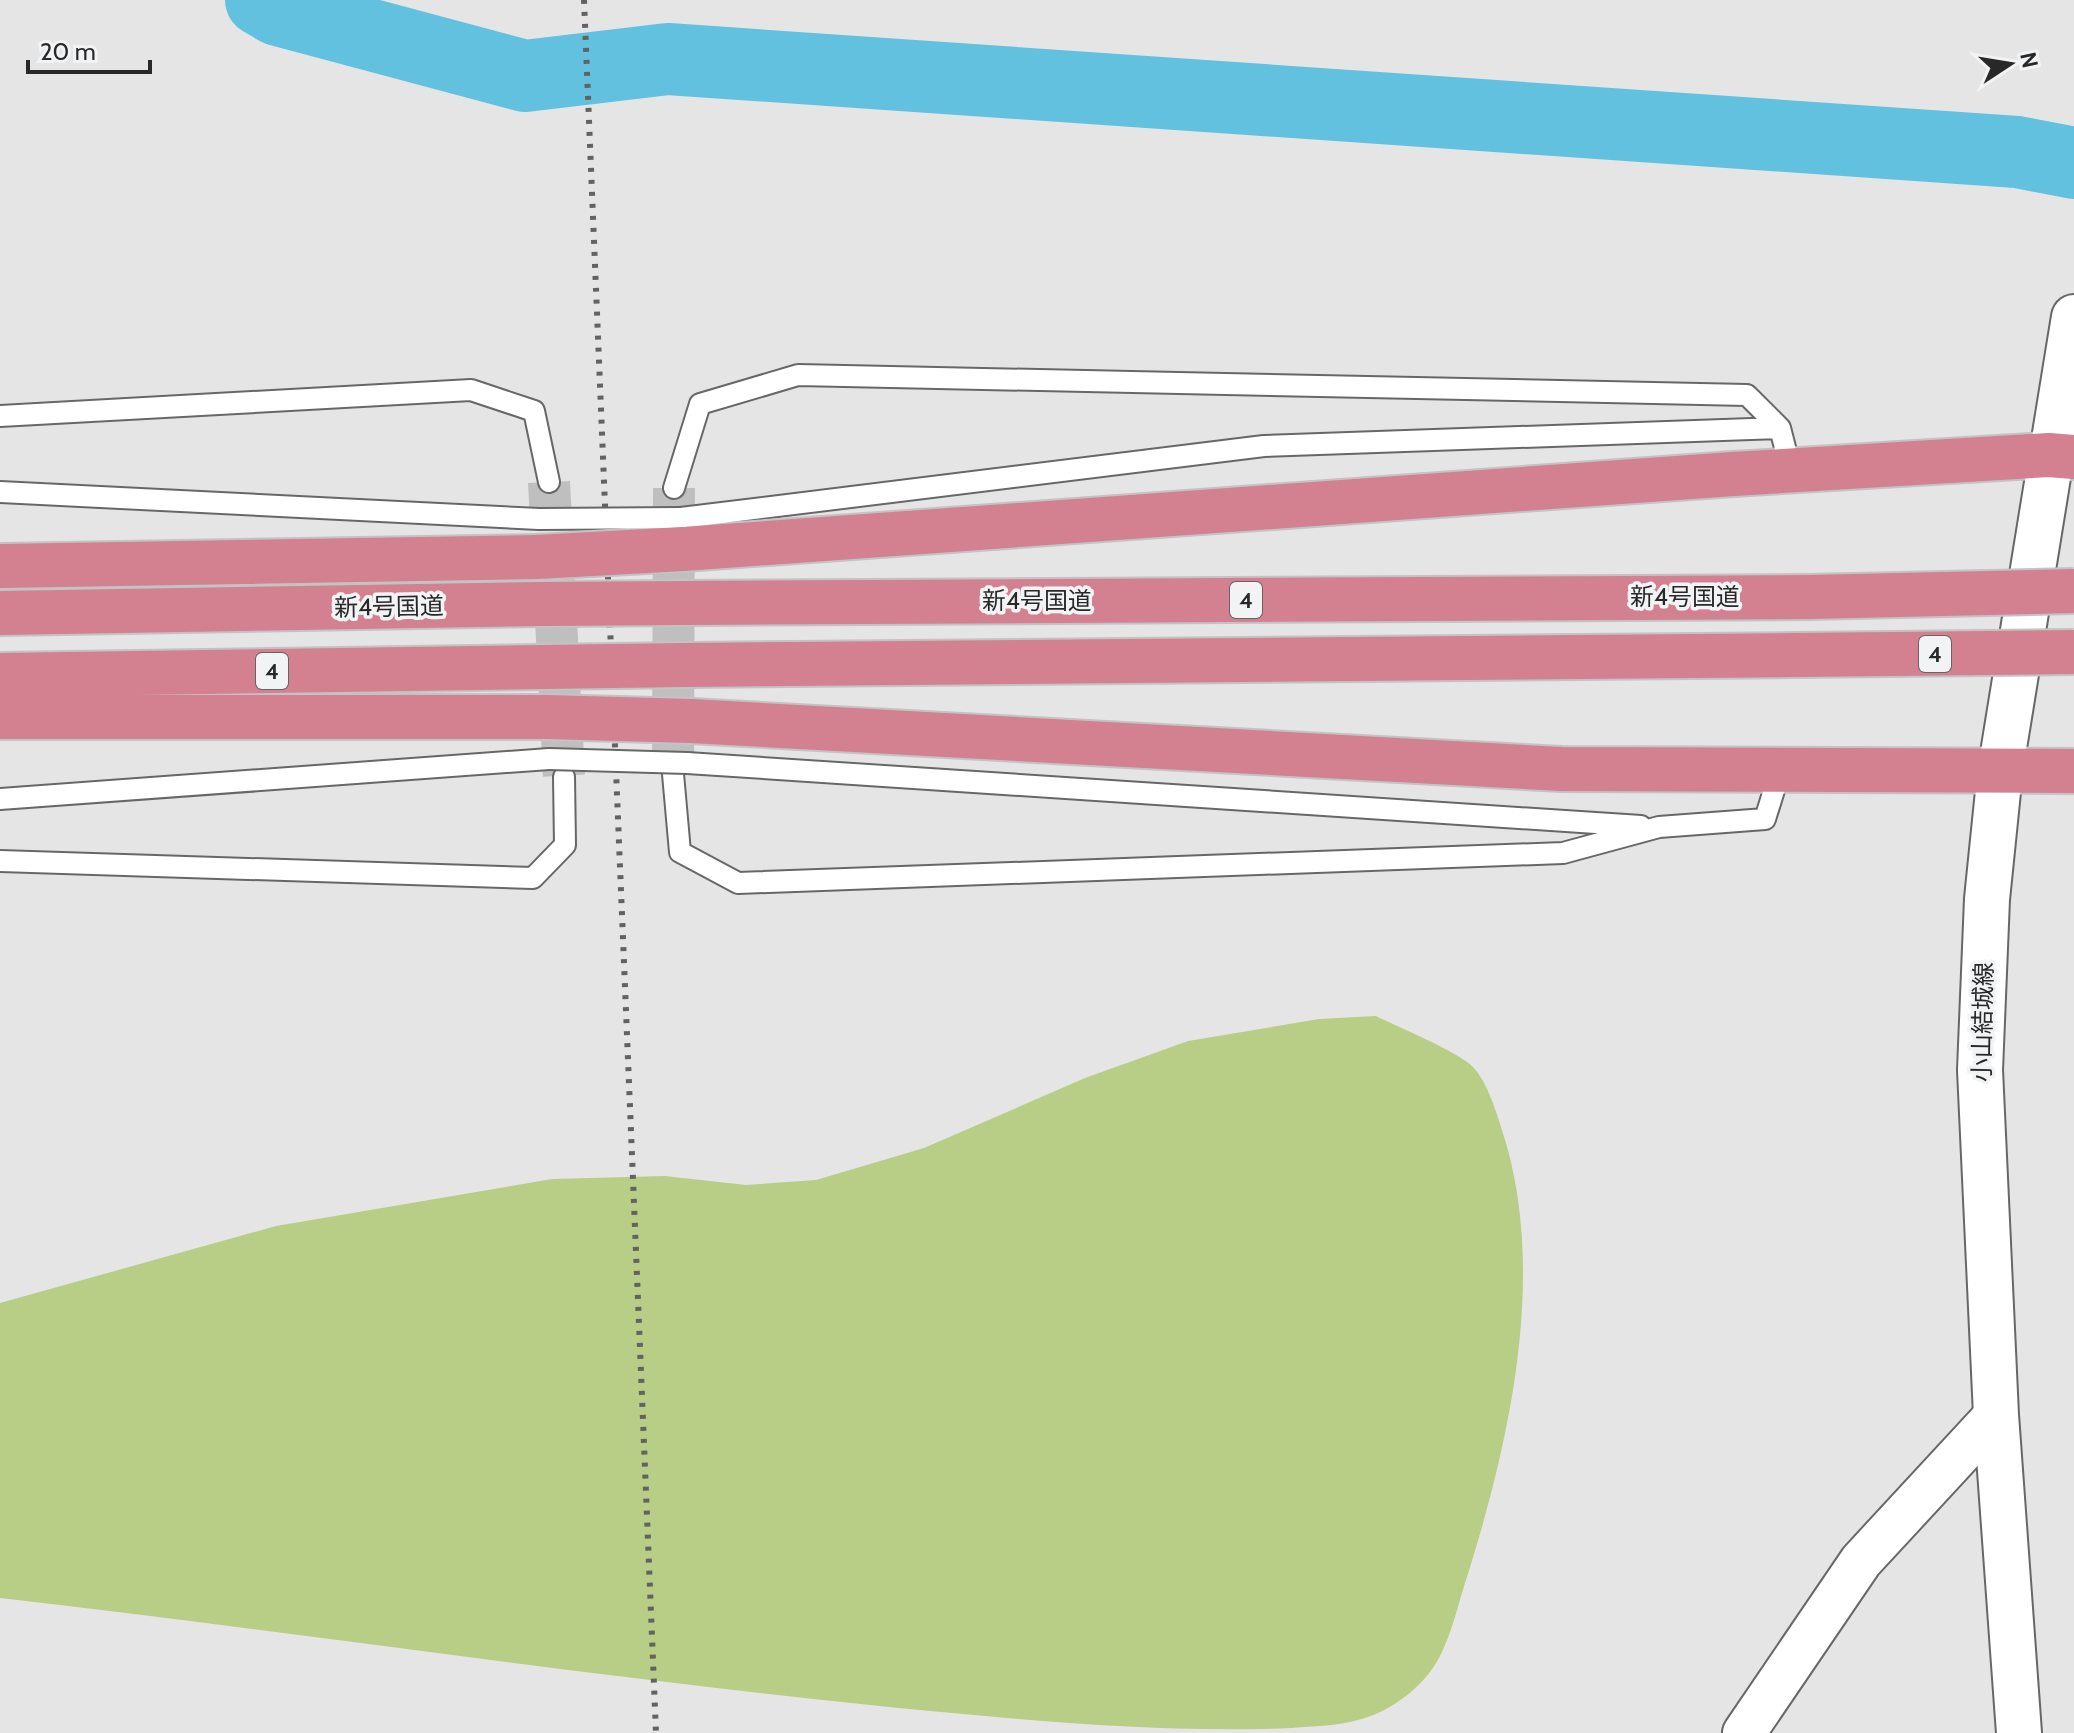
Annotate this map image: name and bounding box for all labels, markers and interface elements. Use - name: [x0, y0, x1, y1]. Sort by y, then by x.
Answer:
- scale bar: [28, 24, 150, 74]
- north arrow: [1970, 24, 2050, 104]
- text: 20 m: [40, 37, 96, 66]
- text: N: [2014, 50, 2044, 70]
- road number: 4: [1230, 582, 1262, 618]
- street label: 新4号国道: [1630, 582, 1740, 611]
- street label: 新4号国道: [982, 586, 1092, 615]
- street label: 新4号国道: [334, 591, 444, 622]
- road number: 4: [1919, 636, 1951, 672]
- road number: 4: [256, 653, 288, 689]
- street label: 小山結城線: [1967, 962, 1998, 1082]

